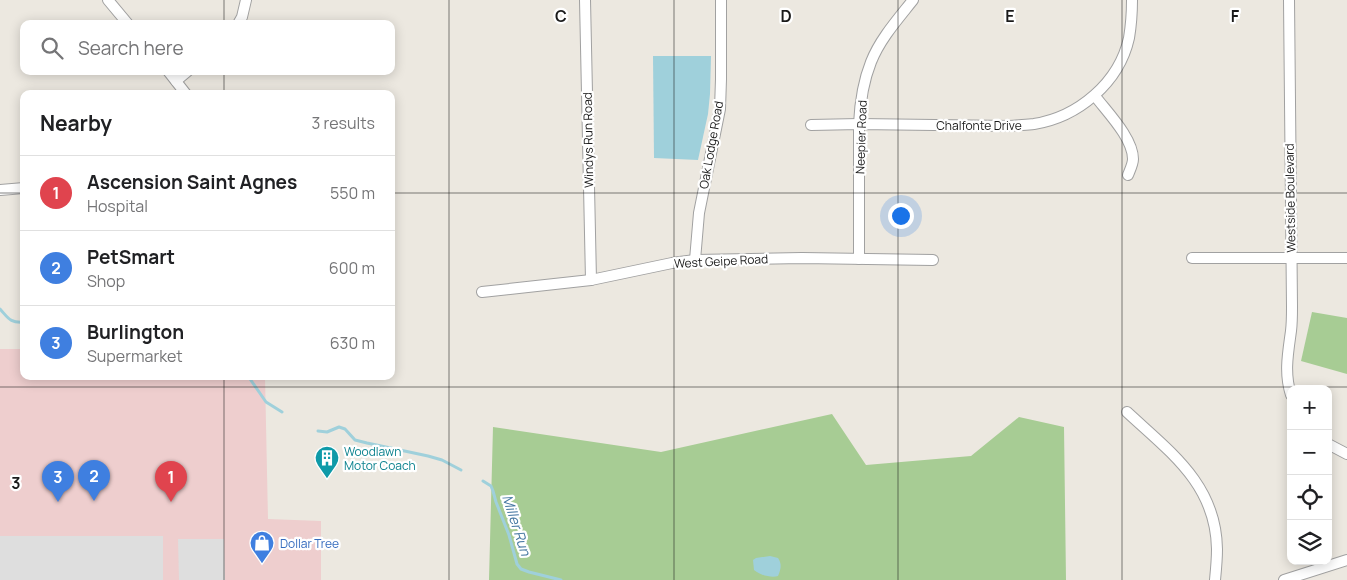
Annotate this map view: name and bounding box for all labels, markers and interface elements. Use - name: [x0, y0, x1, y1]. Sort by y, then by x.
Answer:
- text: C: [555, 5, 567, 27]
- text: D: [780, 5, 792, 27]
- text: E: [1005, 5, 1015, 27]
- text: F: [1231, 5, 1240, 27]
- search box: [20, 20, 395, 75]
- icon: search: [38, 34, 66, 62]
- text: Search here: [78, 35, 184, 61]
- street label: Windys Run Road: [579, 92, 597, 188]
- street label: Oak Lodge Road: [695, 100, 727, 190]
- street label: Neepier Road: [851, 100, 871, 174]
- text: Nearby: [40, 109, 112, 137]
- text: 3 results: [312, 112, 375, 134]
- street label: Chalfonte Drive: [936, 117, 1022, 134]
- street label: Westside Boulevard: [1281, 143, 1299, 253]
- text: Ascension Saint Agnes: [87, 169, 297, 195]
- text: 1: [52, 182, 60, 204]
- text: 550 m: [330, 182, 375, 204]
- text: Hospital: [87, 195, 148, 217]
- your location: [888, 203, 914, 229]
- text: PetSmart: [87, 244, 175, 270]
- street label: West Geipe Road: [673, 250, 769, 272]
- text: 2: [51, 257, 61, 279]
- text: 600 m: [329, 257, 375, 279]
- text: Shop: [87, 270, 125, 292]
- text: Burlington: [87, 319, 184, 345]
- text: 3: [51, 332, 61, 354]
- text: 630 m: [330, 332, 375, 354]
- text: Supermarket: [87, 345, 183, 367]
- map controls: [1287, 385, 1332, 565]
- button: +: [1287, 385, 1332, 430]
- button: −: [1287, 430, 1332, 475]
- place label: Woodlawn Motor Coach: [344, 443, 416, 474]
- building icon: Woodlawn Motor Coach: [314, 445, 340, 479]
- pin: 2: [78, 460, 110, 501]
- pin: 3: [42, 461, 74, 502]
- pin: 1: [155, 461, 187, 502]
- text: 3: [11, 472, 21, 494]
- button: locate: [1287, 475, 1332, 520]
- water label: Miller Run: [498, 492, 536, 559]
- button: layers: [1287, 520, 1332, 565]
- shop icon: Dollar Tree: [249, 530, 275, 564]
- place label: Dollar Tree: [280, 535, 339, 552]

